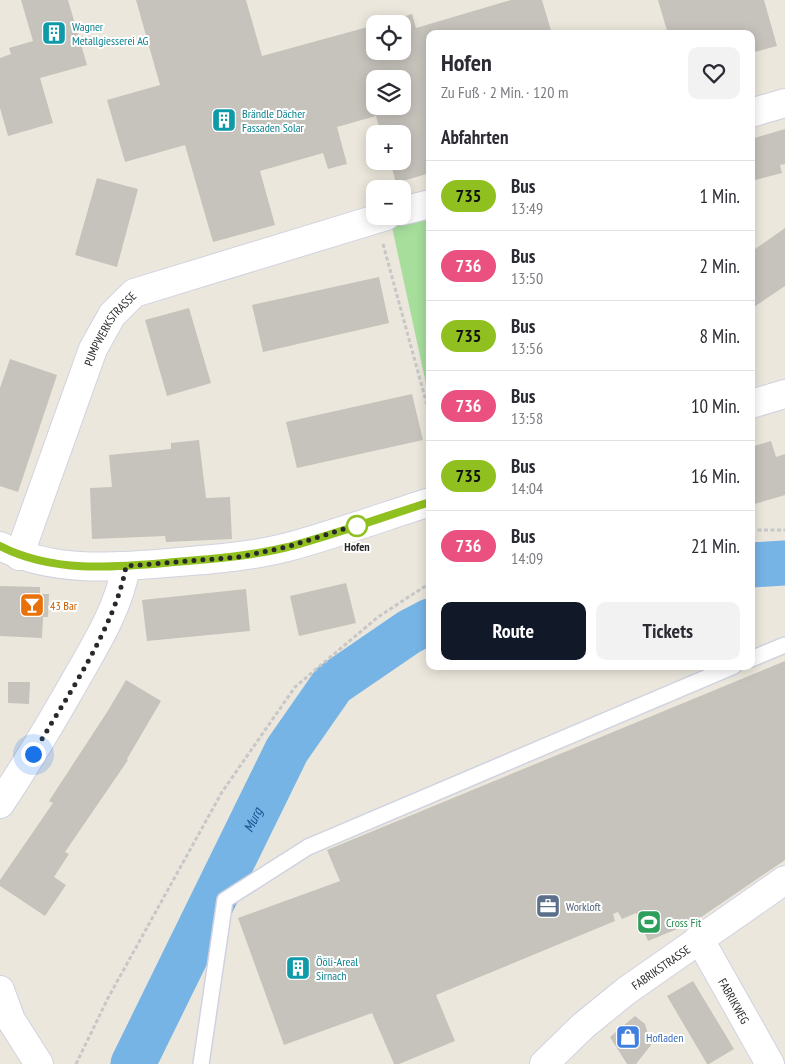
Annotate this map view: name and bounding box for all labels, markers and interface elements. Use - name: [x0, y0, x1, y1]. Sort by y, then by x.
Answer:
- map controls: [366, 15, 411, 225]
- button: locate: [366, 15, 411, 60]
- place label: Wagner Metallgiesserei AG: [72, 19, 149, 48]
- building icon: Wagner Metallgiesserei AG: [41, 20, 67, 46]
- text: Hofen: [441, 47, 492, 78]
- button: heart: [688, 47, 740, 99]
- button: layers: [366, 70, 411, 115]
- text: Zu Fuß · 2 Min. · 120 m: [441, 82, 568, 102]
- place label: Brändle Dächer Fassaden Solar: [242, 106, 306, 135]
- building icon: Brändle Dächer Fassaden Solar: [211, 107, 237, 133]
- button: +: [366, 125, 411, 170]
- text: Abfahrten: [441, 125, 508, 149]
- text: Bus: [511, 174, 535, 198]
- button: −: [366, 180, 411, 225]
- text: 735: [456, 184, 481, 207]
- text: 1 Min.: [699, 184, 740, 208]
- text: 13:49: [511, 198, 543, 218]
- text: Bus: [511, 244, 535, 268]
- text: 736: [456, 254, 481, 277]
- text: 2 Min.: [699, 254, 740, 278]
- text: 13:50: [511, 268, 543, 288]
- street label: PUMPWERKSTRASSE: [80, 288, 139, 368]
- text: Bus: [511, 314, 535, 338]
- text: 735: [456, 324, 481, 347]
- text: 8 Min.: [699, 324, 740, 348]
- text: 13:56: [511, 338, 543, 358]
- text: Bus: [511, 384, 535, 408]
- text: 736: [456, 394, 481, 417]
- text: 10 Min.: [691, 394, 740, 418]
- text: 13:58: [511, 408, 543, 428]
- text: Bus: [511, 454, 535, 478]
- text: 735: [456, 464, 481, 487]
- text: 16 Min.: [691, 464, 740, 488]
- text: 14:04: [511, 478, 543, 498]
- marker: Hofen: [346, 515, 368, 537]
- text: Bus: [511, 524, 535, 548]
- text: 736: [456, 534, 481, 557]
- text: 21 Min.: [691, 534, 740, 558]
- place label: Hofen: [344, 539, 370, 554]
- text: 14:09: [511, 548, 543, 568]
- bar icon: 43 Bar: [19, 592, 45, 618]
- place label: 43 Bar: [50, 598, 78, 613]
- button: Route: [441, 602, 586, 660]
- button: Tickets: [596, 602, 740, 660]
- your location: [21, 742, 46, 767]
- water label: Murg: [239, 804, 267, 835]
- office icon: Workloft: [535, 893, 561, 919]
- place label: Workloft: [566, 899, 602, 914]
- sports icon: Cross Fit: [636, 909, 662, 935]
- place label: Cross Fit: [666, 915, 702, 930]
- street label: FABRIKSTRASSE: [628, 941, 693, 992]
- place label: Ööli-Areal Sirnach: [316, 954, 358, 983]
- building icon: Ööli-Areal Sirnach: [285, 955, 311, 981]
- street label: FABRIKWEG: [716, 975, 753, 1026]
- shop icon: Hofladen: [615, 1024, 641, 1050]
- place label: Hofladen: [646, 1030, 683, 1045]

